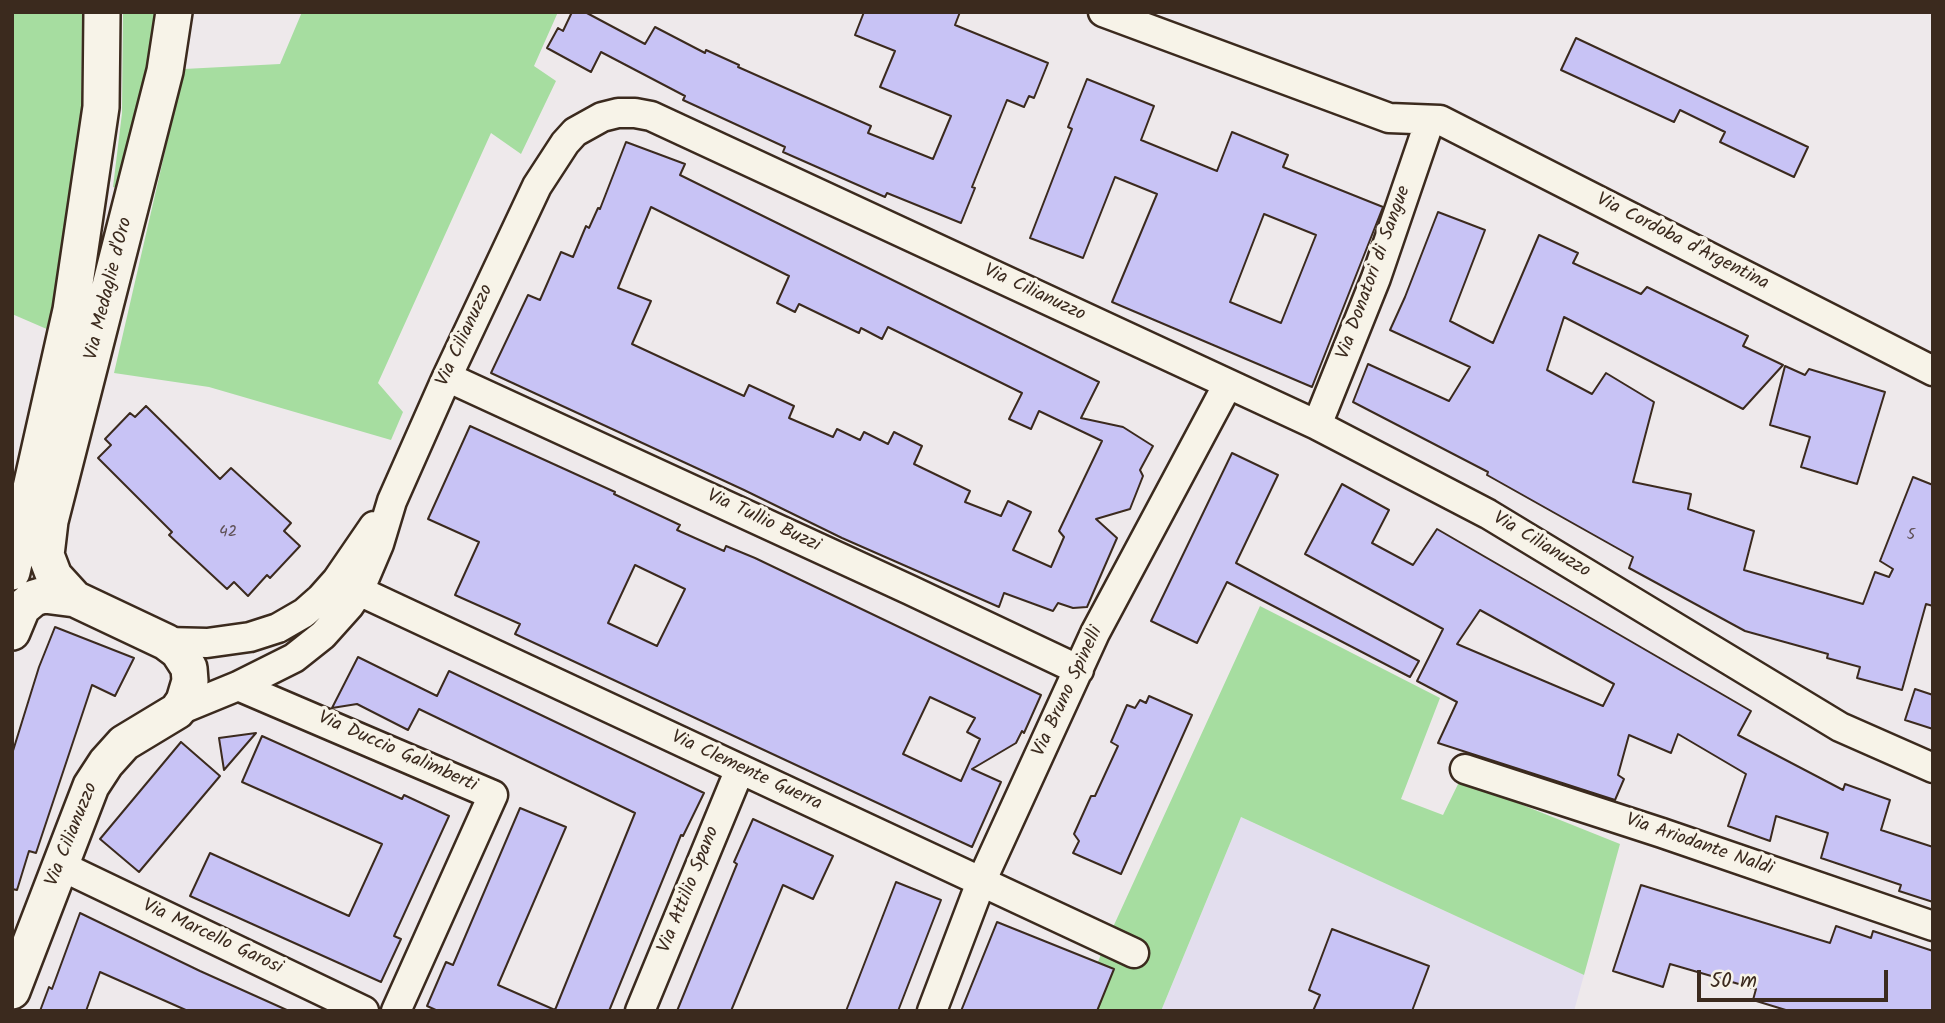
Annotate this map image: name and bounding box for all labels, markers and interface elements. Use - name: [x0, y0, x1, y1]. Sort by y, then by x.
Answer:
- street label: Via Donatori di Sangue: [1333, 183, 1417, 363]
- street label: Via Cordoba d'Argentina: [1592, 190, 1772, 296]
- street label: Via Medaglie d'Oro: [81, 215, 139, 363]
- street label: Via Cilianuzzo: [979, 260, 1089, 328]
- street label: Via Cilianuzzo: [432, 281, 500, 391]
- street label: Via Tullio Buzzi: [702, 486, 824, 558]
- street label: Via Cilianuzzo: [1488, 508, 1594, 584]
- house number: 42: [219, 523, 237, 543]
- house number: 5: [1907, 526, 1915, 546]
- street label: Via Bruno Spinelli: [1029, 623, 1109, 761]
- street label: Via Duccio Galimberti: [314, 708, 480, 798]
- street label: Via Clemente Guerra: [667, 727, 825, 817]
- street label: Via Cilianuzzo: [42, 780, 104, 890]
- street label: Via Ariodante Naldi: [1622, 810, 1776, 882]
- street label: Via Attilio Spano: [654, 824, 726, 956]
- street label: Via Marcello Garosi: [138, 896, 286, 980]
- scale bar: [1700, 956, 1891, 1000]
- text: 50 m: [1710, 965, 1757, 998]

